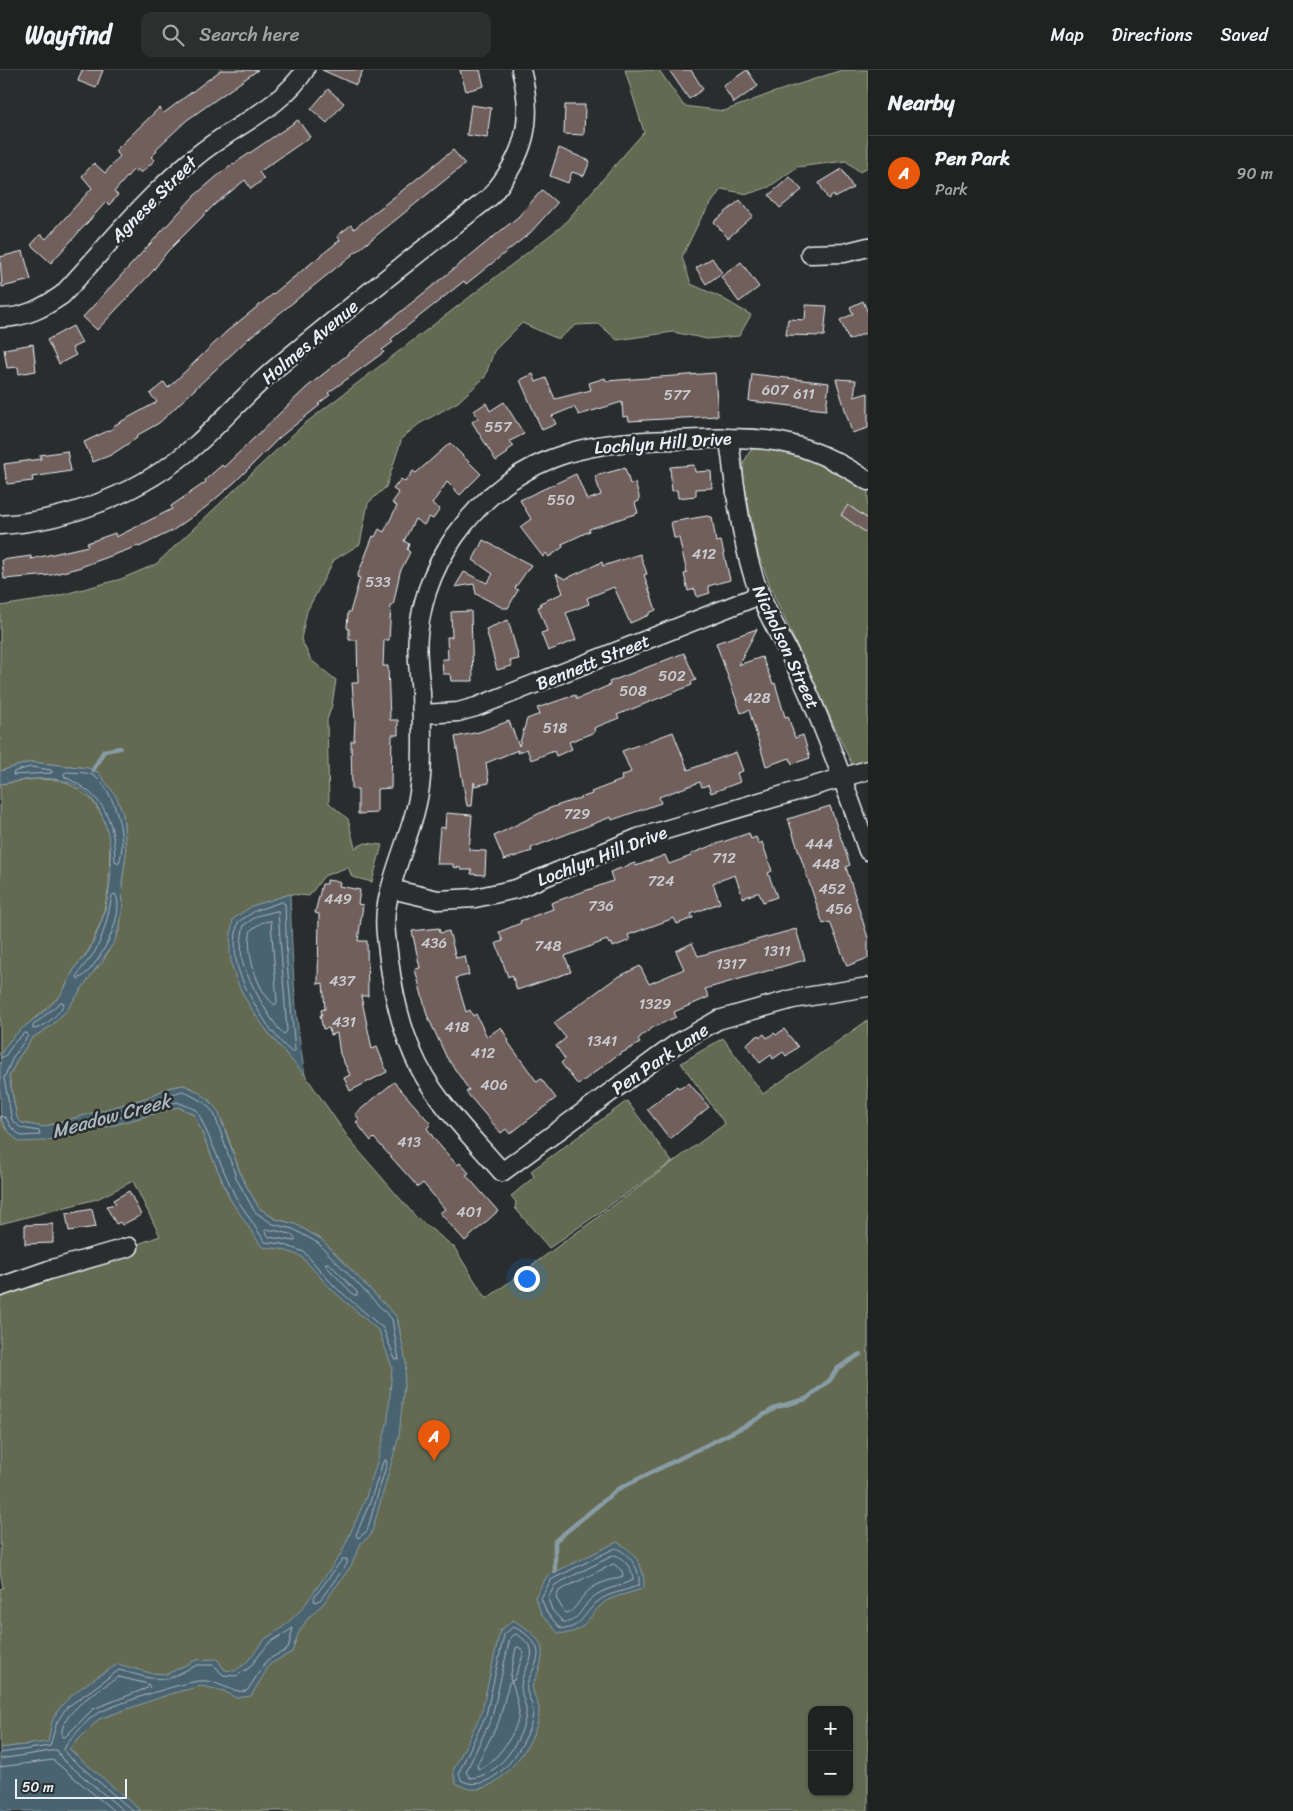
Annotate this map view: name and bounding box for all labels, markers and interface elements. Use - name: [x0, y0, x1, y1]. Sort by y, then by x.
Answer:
- search box: [141, 12, 491, 57]
- text: Wayfind: [25, 14, 111, 56]
- text: Search here: [199, 18, 299, 51]
- text: Map: [1051, 19, 1084, 51]
- text: Directions: [1112, 19, 1193, 51]
- text: Saved: [1221, 19, 1268, 51]
- icon: search: [159, 21, 187, 49]
- text: Nearby: [888, 84, 954, 122]
- text: Pen Park: [935, 142, 1010, 175]
- street label: Agnese Street: [102, 147, 206, 251]
- text: A: [899, 159, 909, 188]
- text: 90 m: [1237, 159, 1273, 188]
- text: Park: [935, 175, 968, 204]
- street label: Holmes Avenue: [254, 291, 366, 393]
- house number: 607: [762, 377, 790, 403]
- house number: 611: [793, 381, 815, 407]
- house number: 577: [664, 382, 692, 408]
- house number: 557: [485, 414, 513, 440]
- street label: Lochlyn Hill Drive: [593, 422, 733, 464]
- house number: 550: [547, 487, 575, 513]
- house number: 412: [692, 541, 717, 567]
- house number: 533: [365, 569, 391, 595]
- street label: Nicholson Street: [743, 580, 829, 715]
- street label: Bennett Street: [531, 625, 655, 699]
- house number: 502: [658, 663, 686, 689]
- house number: 508: [619, 678, 647, 704]
- house number: 428: [743, 685, 771, 711]
- house number: 518: [543, 715, 567, 741]
- house number: 729: [564, 801, 590, 827]
- street label: Lochlyn Hill Drive: [532, 816, 672, 896]
- house number: 444: [805, 831, 833, 857]
- house number: 712: [712, 845, 736, 871]
- house number: 448: [812, 851, 840, 877]
- house number: 724: [648, 868, 674, 894]
- house number: 452: [818, 876, 846, 902]
- house number: 449: [324, 886, 352, 912]
- house number: 736: [588, 893, 614, 919]
- house number: 456: [825, 896, 853, 922]
- house number: 436: [421, 930, 447, 956]
- house number: 748: [535, 933, 562, 959]
- house number: 1311: [763, 938, 791, 964]
- house number: 1317: [716, 951, 747, 977]
- house number: 437: [329, 968, 357, 994]
- house number: 1329: [639, 991, 671, 1017]
- house number: 431: [332, 1009, 356, 1035]
- house number: 418: [445, 1014, 469, 1040]
- street label: Pen Park Lane: [605, 1014, 715, 1104]
- house number: 1341: [587, 1028, 617, 1054]
- house number: 412: [471, 1040, 496, 1066]
- house number: 406: [480, 1072, 508, 1098]
- water label: Meadow Creek: [48, 1084, 177, 1148]
- house number: 413: [397, 1129, 421, 1155]
- house number: 401: [456, 1199, 482, 1225]
- your location: [514, 1266, 540, 1292]
- pin: A: [418, 1420, 450, 1461]
- map controls: [808, 1706, 853, 1796]
- button: +: [808, 1706, 853, 1751]
- button: −: [808, 1751, 853, 1796]
- text: 50 m: [22, 1775, 54, 1800]
- scale bar: [15, 1776, 128, 1799]

